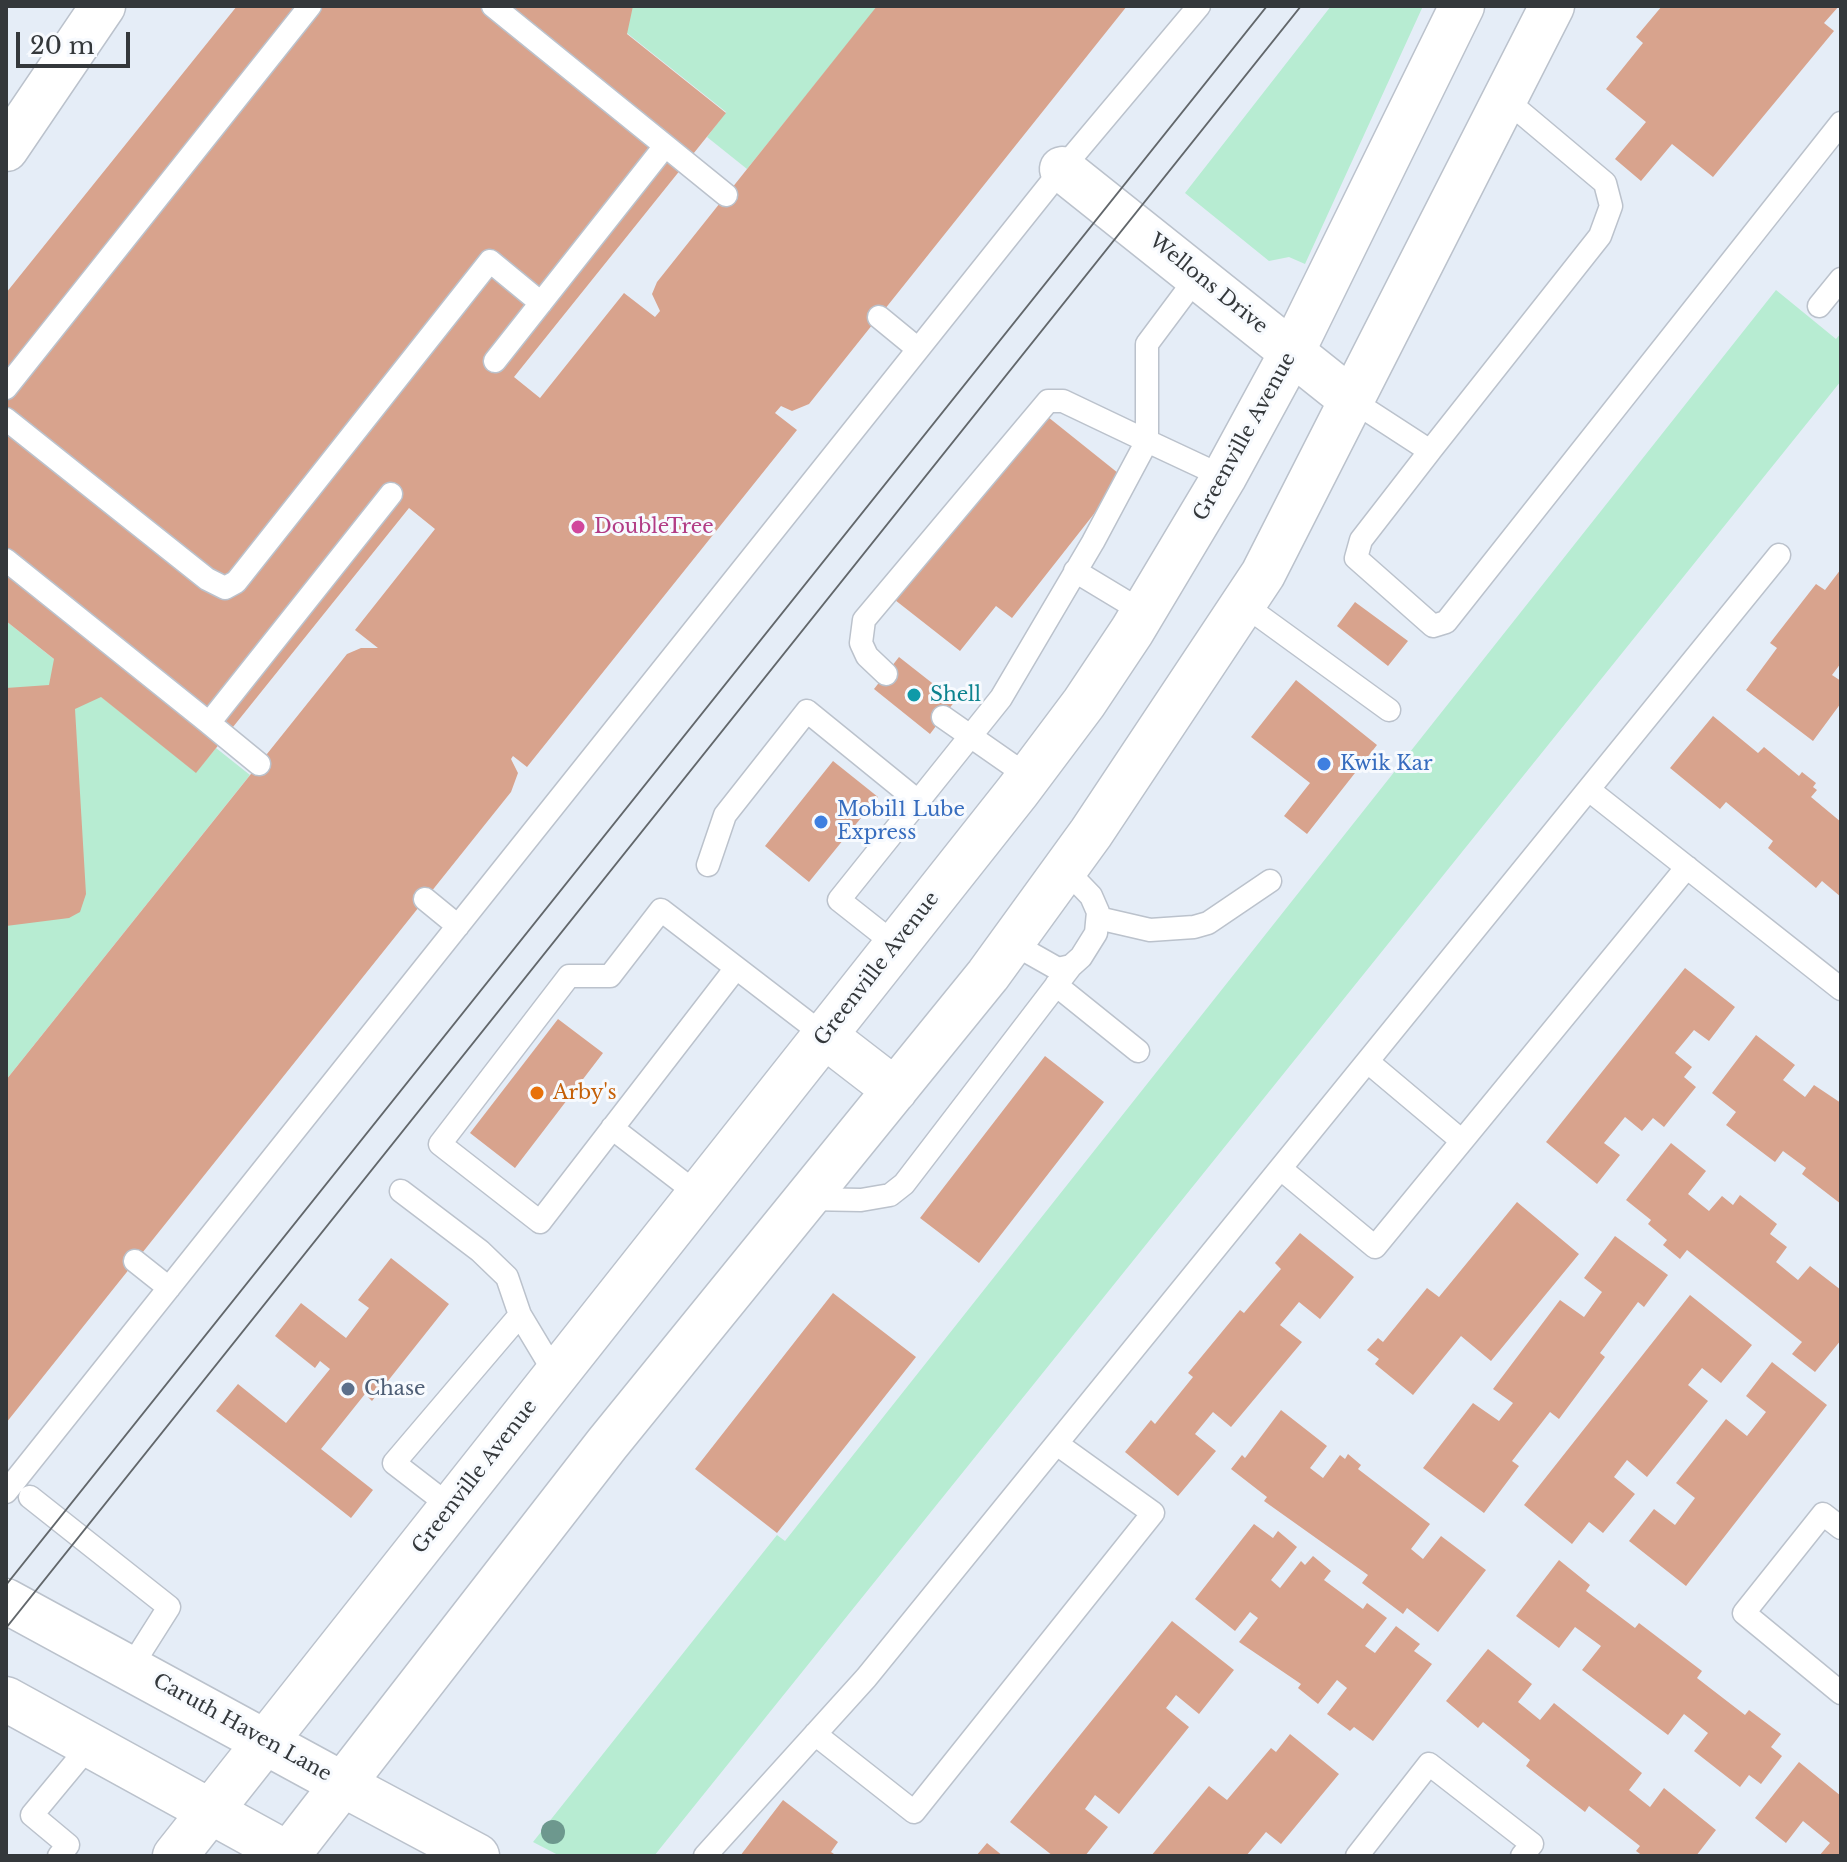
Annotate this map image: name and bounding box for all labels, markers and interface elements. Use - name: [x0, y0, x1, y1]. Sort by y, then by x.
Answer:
- scale bar: [20, 16, 134, 66]
- text: 20 m: [30, 31, 95, 60]
- street label: Wellons Drive: [1144, 229, 1272, 339]
- street label: Greenville Avenue: [1189, 349, 1301, 525]
- place label: DoubleTree: [594, 515, 714, 539]
- marker: DoubleTree: [569, 518, 587, 536]
- place label: Shell: [930, 683, 981, 707]
- marker: Shell: [905, 686, 923, 704]
- place label: Kwik Kar: [1340, 752, 1432, 776]
- marker: Kwik Kar: [1315, 755, 1333, 773]
- place label: Mobil1 Lube Express: [837, 798, 965, 845]
- marker: Mobil1 Lube Express: [812, 813, 830, 831]
- street label: Greenville Avenue: [810, 887, 944, 1051]
- place label: Arby's: [553, 1081, 617, 1105]
- marker: Arby's: [528, 1084, 546, 1102]
- place label: Chase: [364, 1377, 425, 1401]
- marker: Chase: [339, 1380, 357, 1398]
- street label: Greenville Avenue: [408, 1395, 542, 1559]
- street label: Caruth Haven Lane: [149, 1669, 335, 1787]

